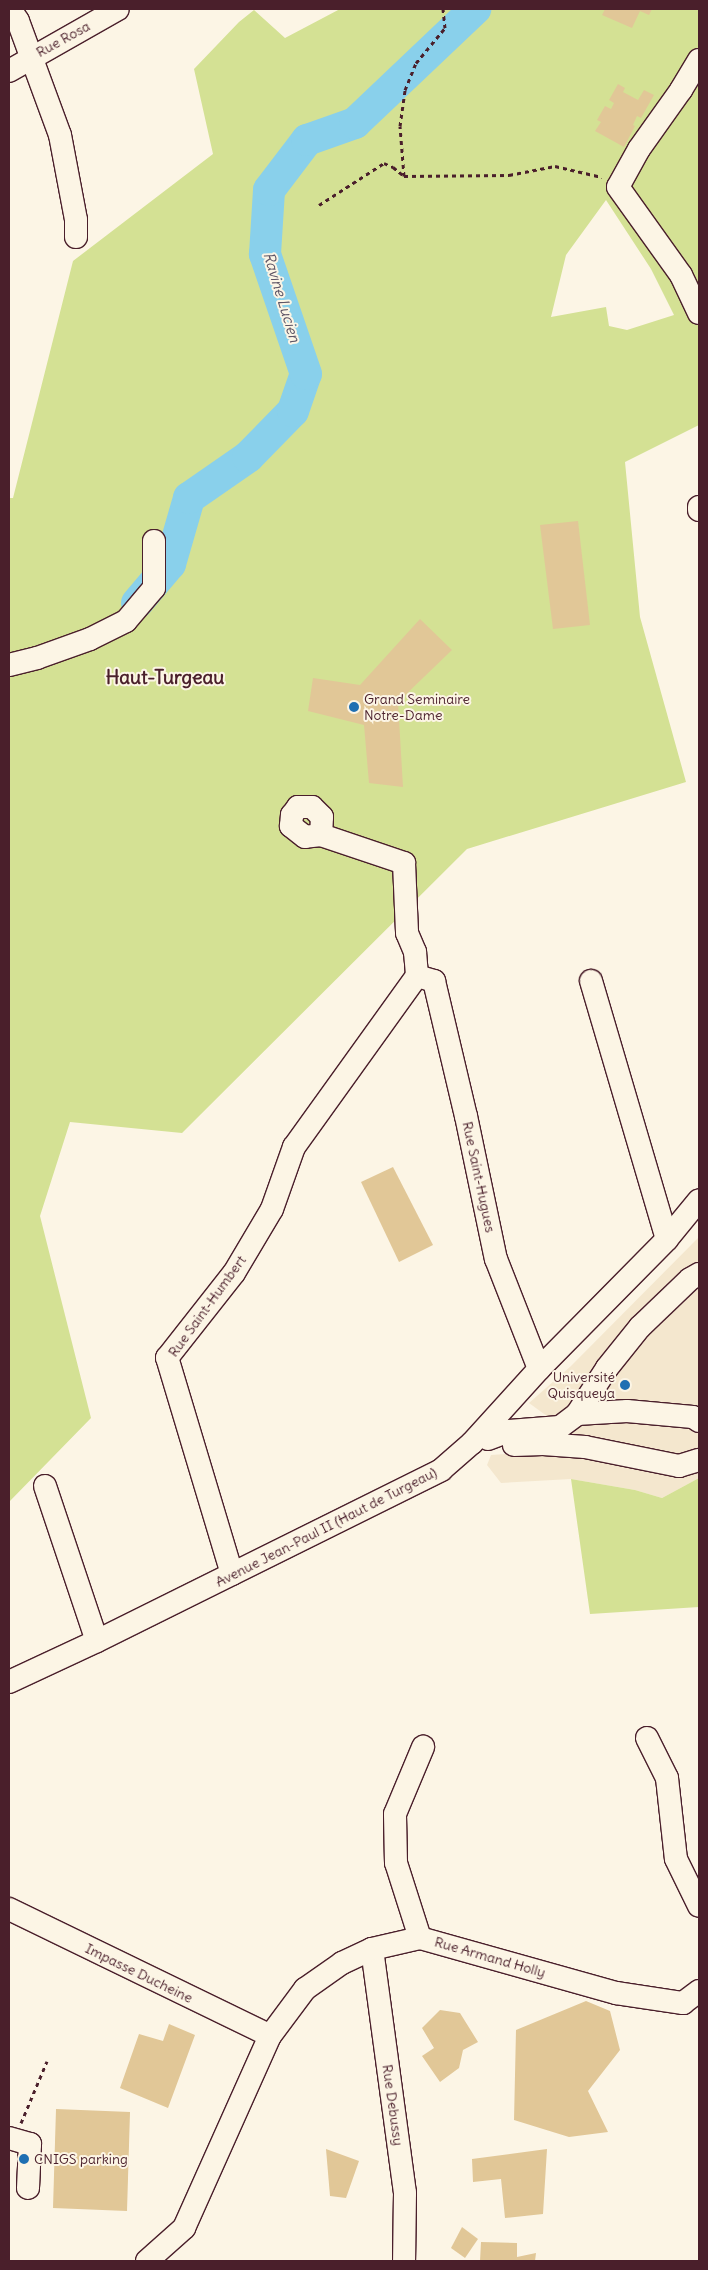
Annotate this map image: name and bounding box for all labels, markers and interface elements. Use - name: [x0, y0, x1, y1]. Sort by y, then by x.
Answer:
- street label: Rue Rosa: [33, 17, 93, 61]
- water label: Ravine Lucien: [260, 250, 304, 344]
- district label: Haut-Turgeau: [106, 667, 224, 689]
- place label: Grand Seminaire Notre-Dame: [364, 691, 470, 724]
- marker: Grand Seminaire Notre-Dame: [348, 701, 360, 713]
- street label: Rue Saint-Hugues: [459, 1120, 499, 1234]
- street label: Rue Saint-Humbert: [165, 1252, 249, 1360]
- place label: Université Quisqueya: [547, 1369, 615, 1401]
- marker: Université Quisqueya: [619, 1379, 631, 1391]
- street label: Avenue Jean-Paul II (Haut de Turgeau): [213, 1464, 439, 1590]
- street label: Rue Armand Holly: [433, 1933, 547, 1981]
- street label: Impasse Ducheine: [83, 1940, 195, 2006]
- street label: Rue Debussy: [379, 2063, 407, 2147]
- place label: CNIGS parking: [34, 2151, 128, 2167]
- marker: CNIGS parking: [18, 2153, 30, 2165]

